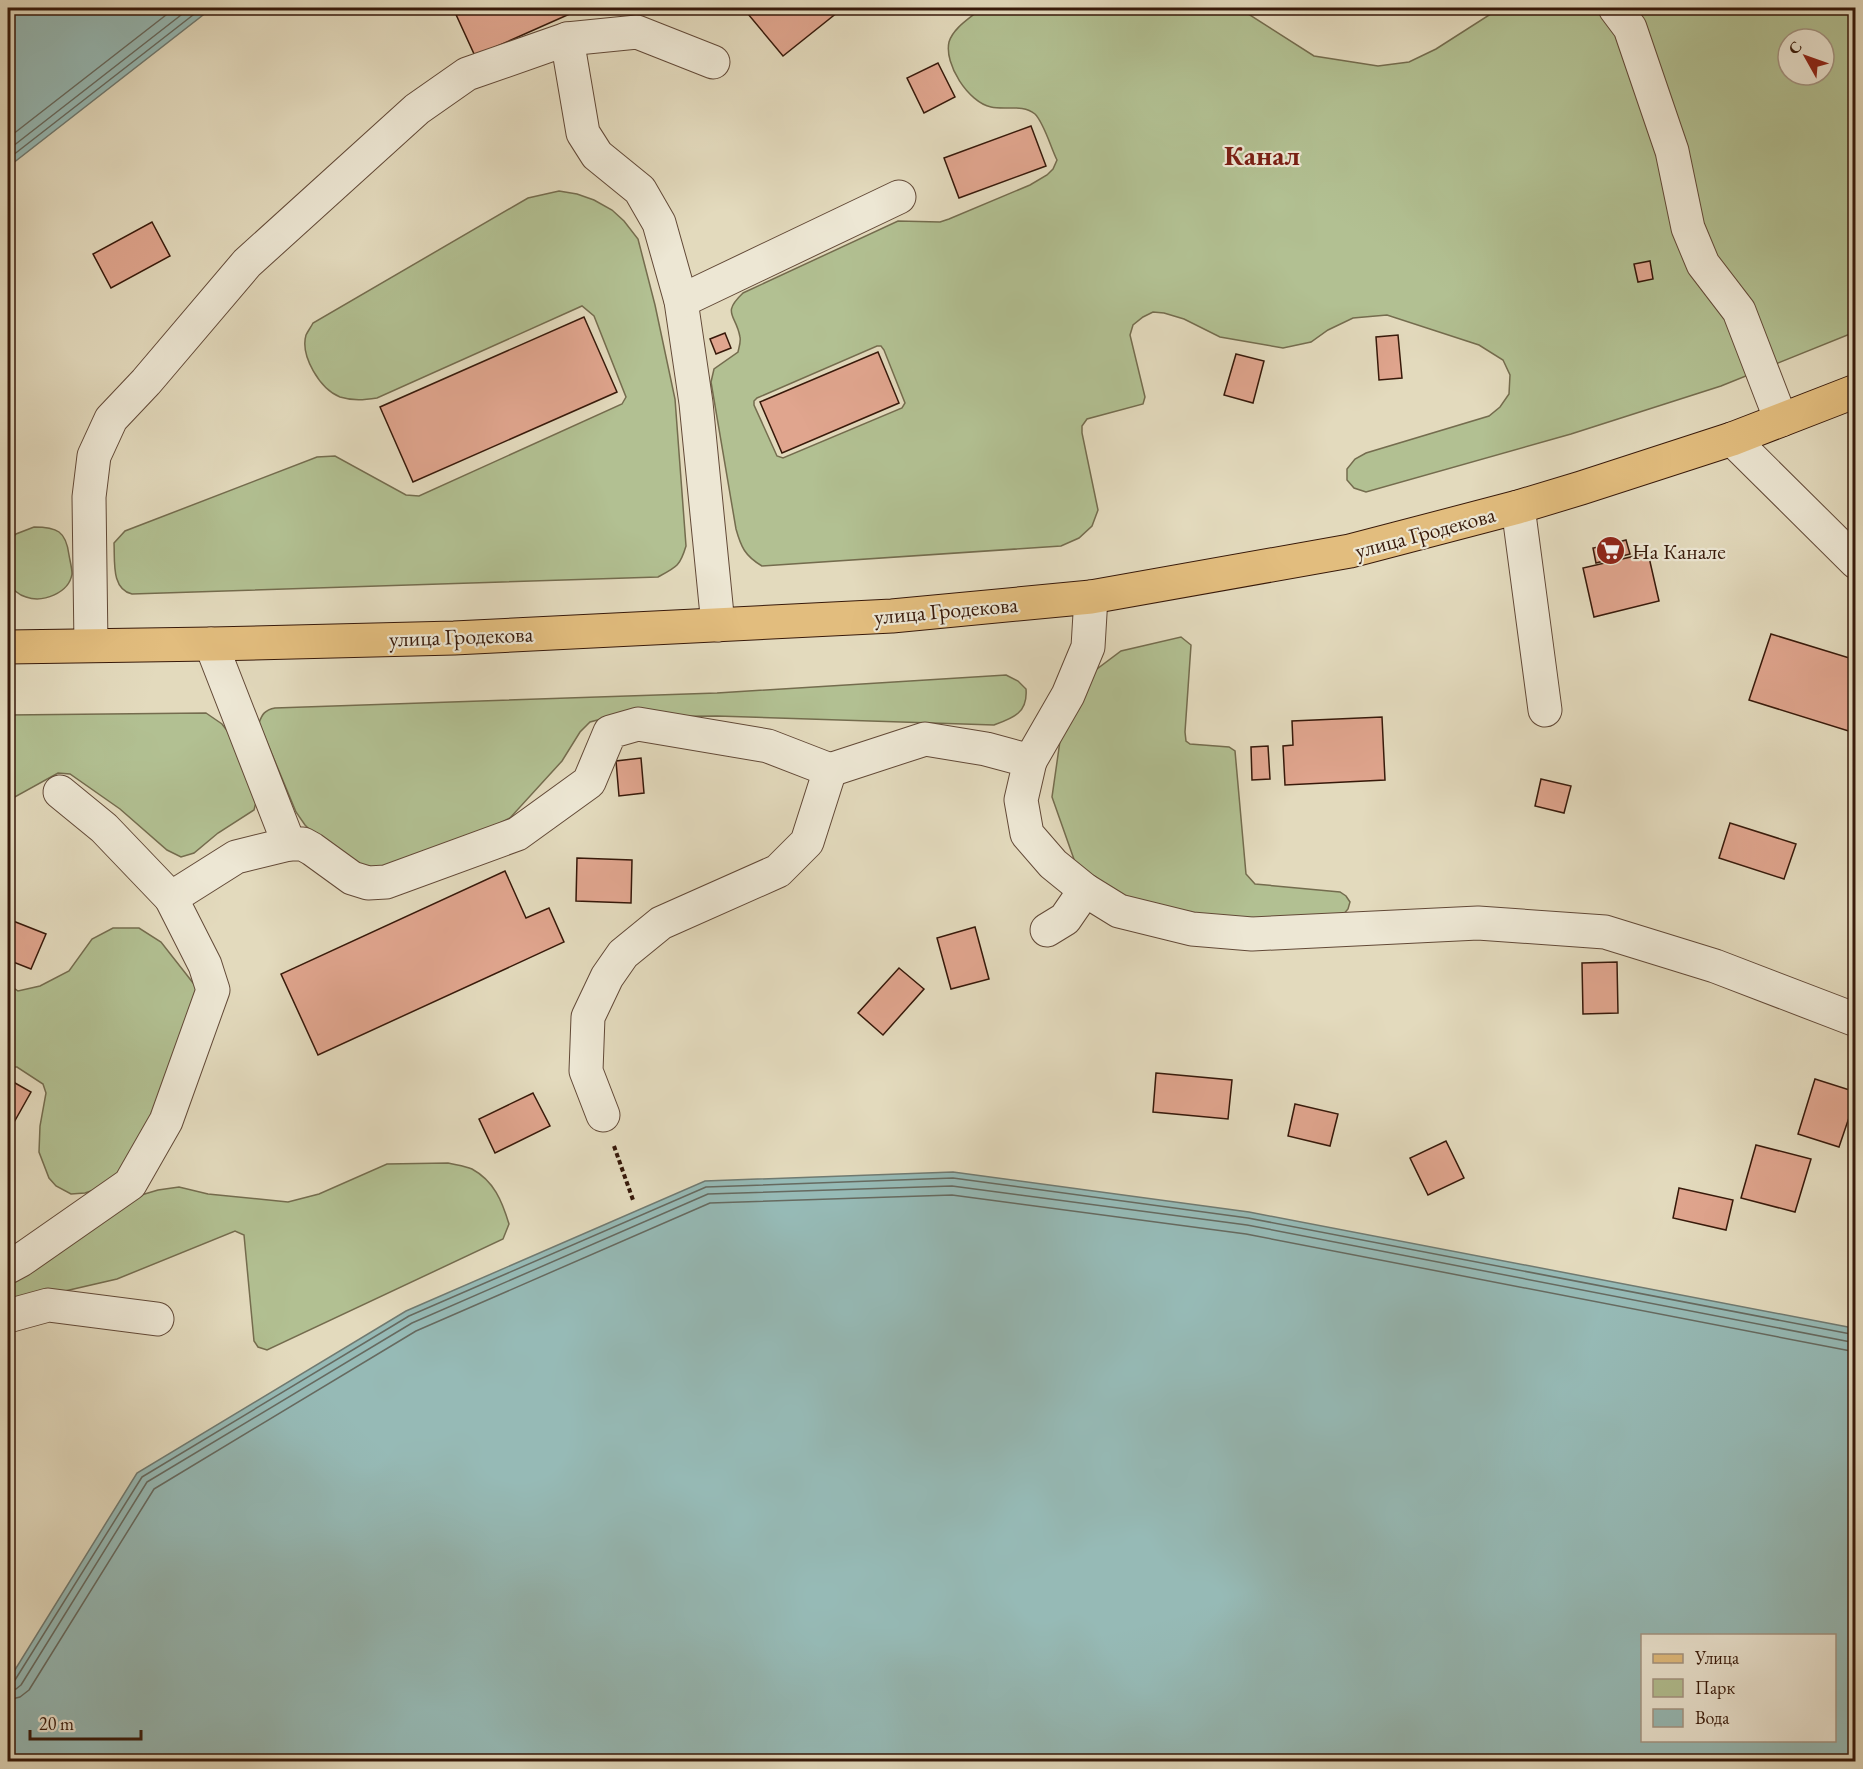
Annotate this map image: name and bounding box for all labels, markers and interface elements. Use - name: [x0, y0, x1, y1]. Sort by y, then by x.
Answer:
- north arrow: [1776, 27, 1836, 87]
- text: С: [1783, 37, 1807, 59]
- district label: Канал: [1224, 137, 1300, 173]
- street label: улица Гродекова: [1352, 500, 1499, 565]
- supermarket icon: На Канале: [1595, 535, 1627, 567]
- place label: На Канале: [1632, 537, 1726, 566]
- street label: улица Гродекова: [873, 590, 1019, 631]
- street label: улица Гродекова: [388, 619, 534, 654]
- legend: [1641, 1634, 1836, 1742]
- text: Улица: [1694, 1646, 1740, 1669]
- text: Парк: [1695, 1676, 1735, 1699]
- scale bar: [30, 1703, 141, 1741]
- text: Вода: [1695, 1706, 1730, 1729]
- text: 20 m: [39, 1712, 74, 1735]

